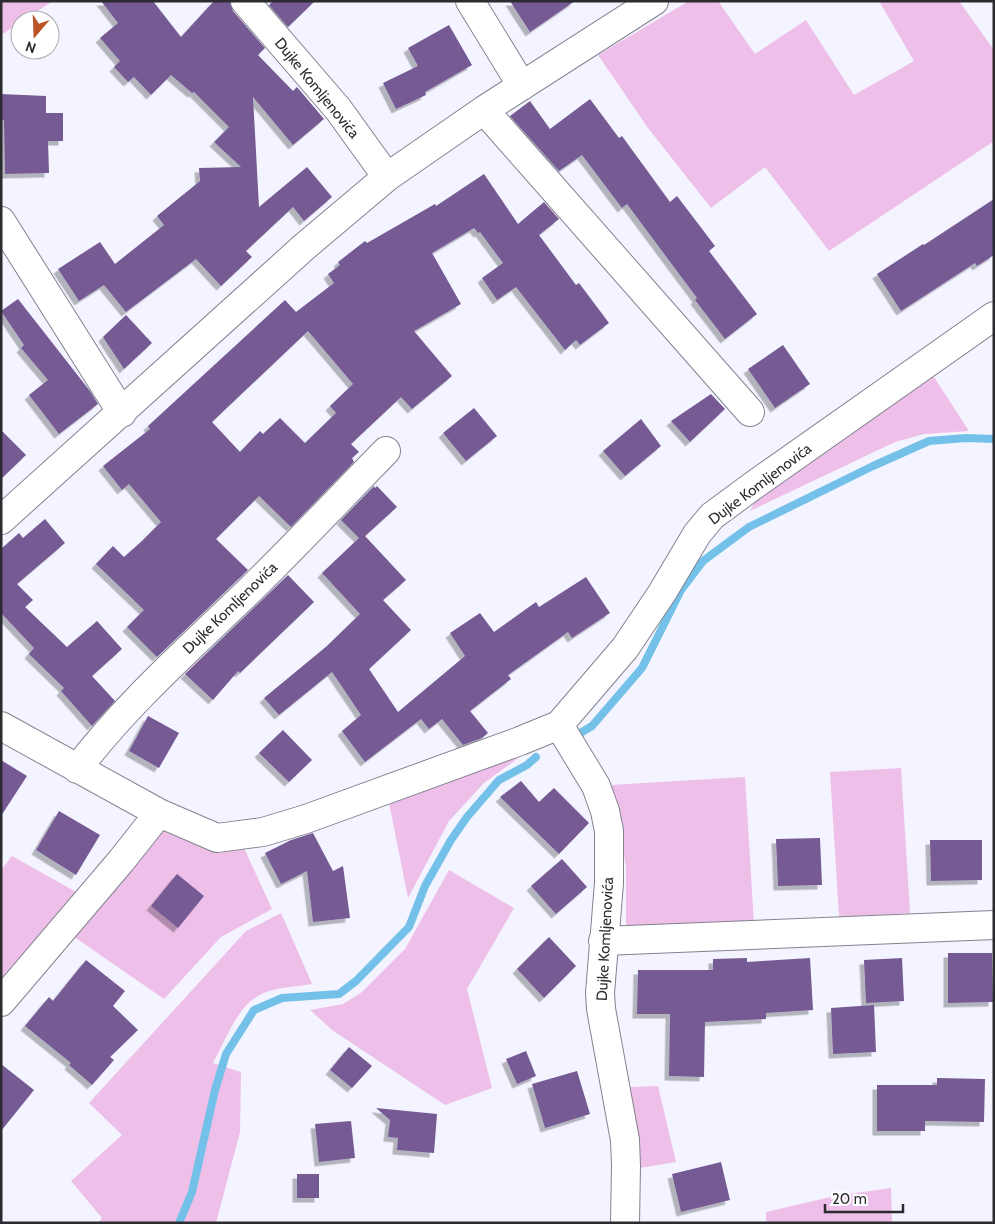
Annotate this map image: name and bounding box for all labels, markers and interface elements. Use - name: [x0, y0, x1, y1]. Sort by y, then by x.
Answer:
- north arrow: [10, 10, 60, 60]
- street label: Dujke Komljenovića: [271, 34, 364, 143]
- text: N: [23, 37, 38, 57]
- street label: Dujke Komljenovića: [705, 439, 816, 529]
- street label: Dujke Komljenovića: [179, 558, 281, 658]
- street label: Dujke Komljenovića: [593, 876, 617, 1001]
- scale bar: [825, 1182, 902, 1214]
- text: 20 m: [832, 1190, 867, 1208]

